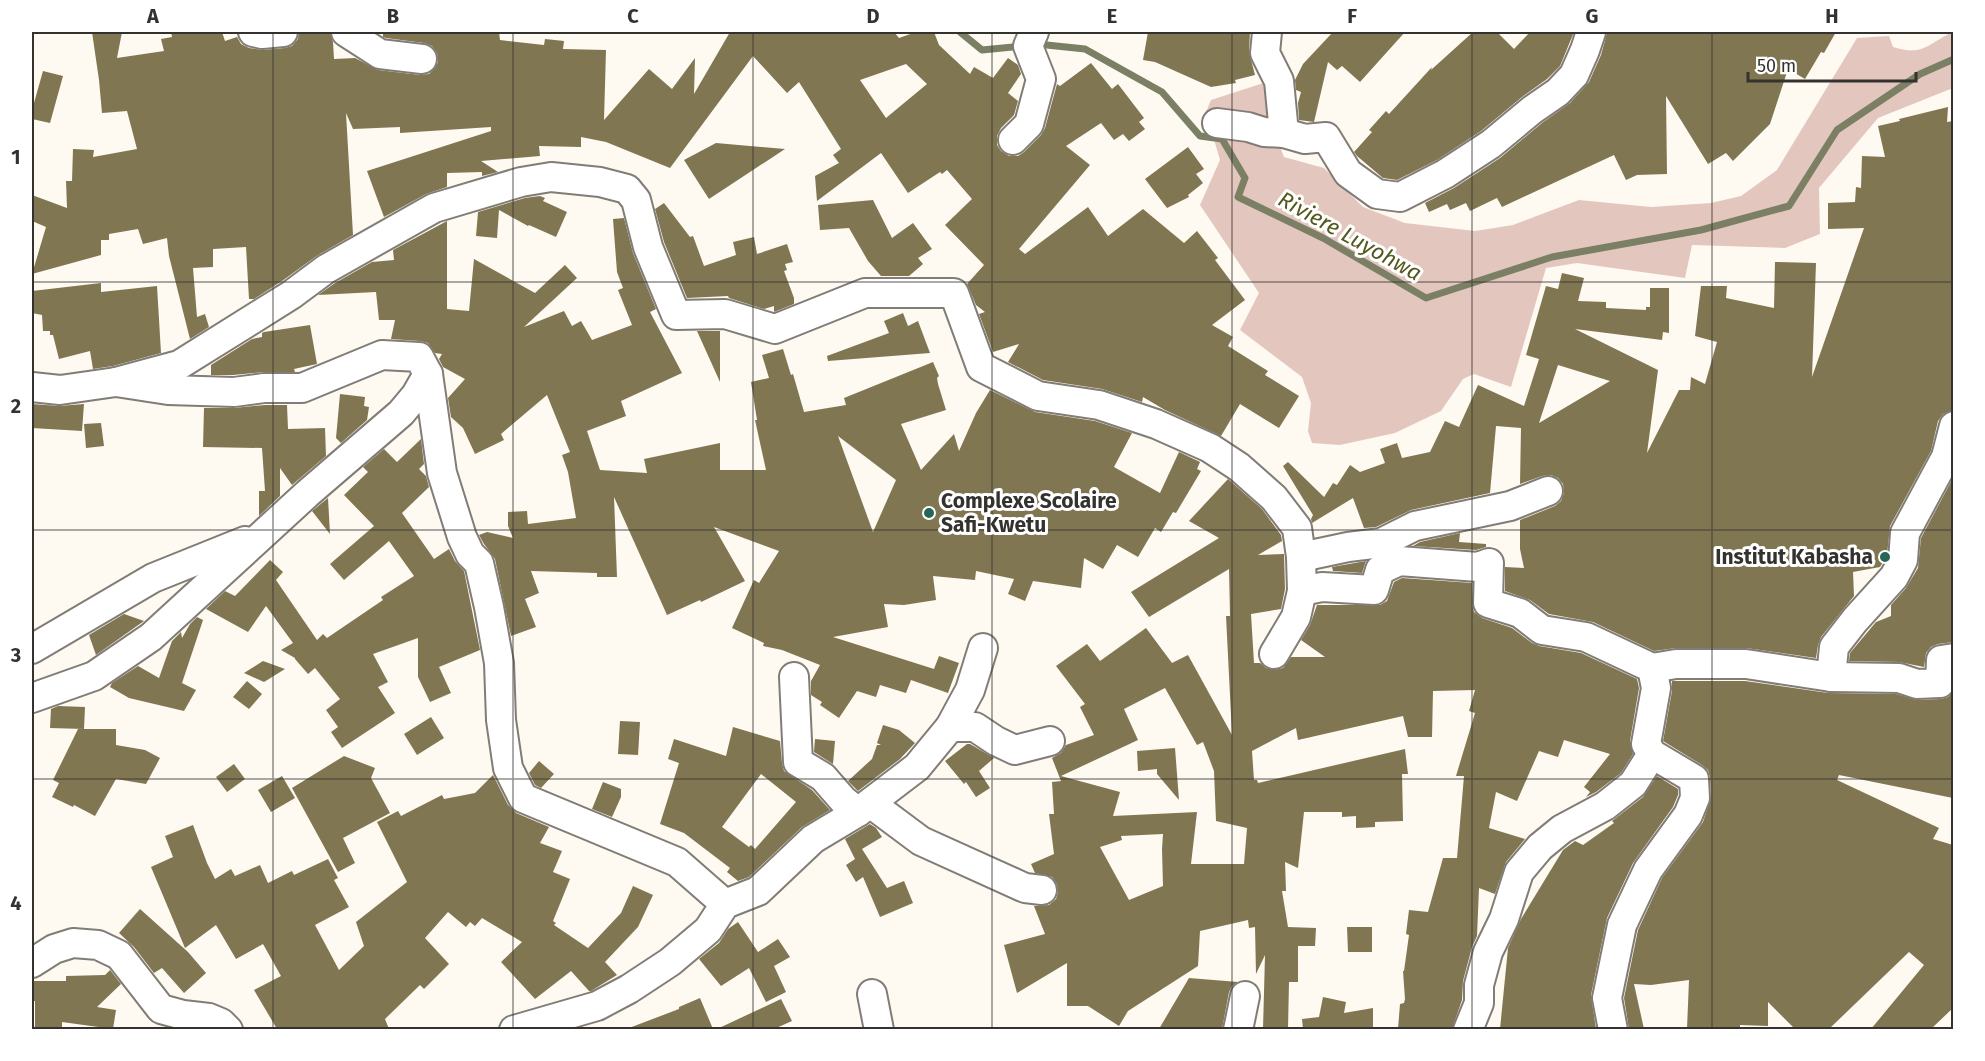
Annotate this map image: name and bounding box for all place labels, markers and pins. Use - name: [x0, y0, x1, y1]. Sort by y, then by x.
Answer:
- place label: Complexe Scolaire Safi-Kwetu: [941, 488, 1117, 538]
- marker: Complexe Scolaire Safi-Kwetu: [922, 506, 936, 520]
- place label: Institut Kabasha: [1715, 544, 1873, 570]
- marker: Institut Kabasha: [1878, 550, 1892, 564]

